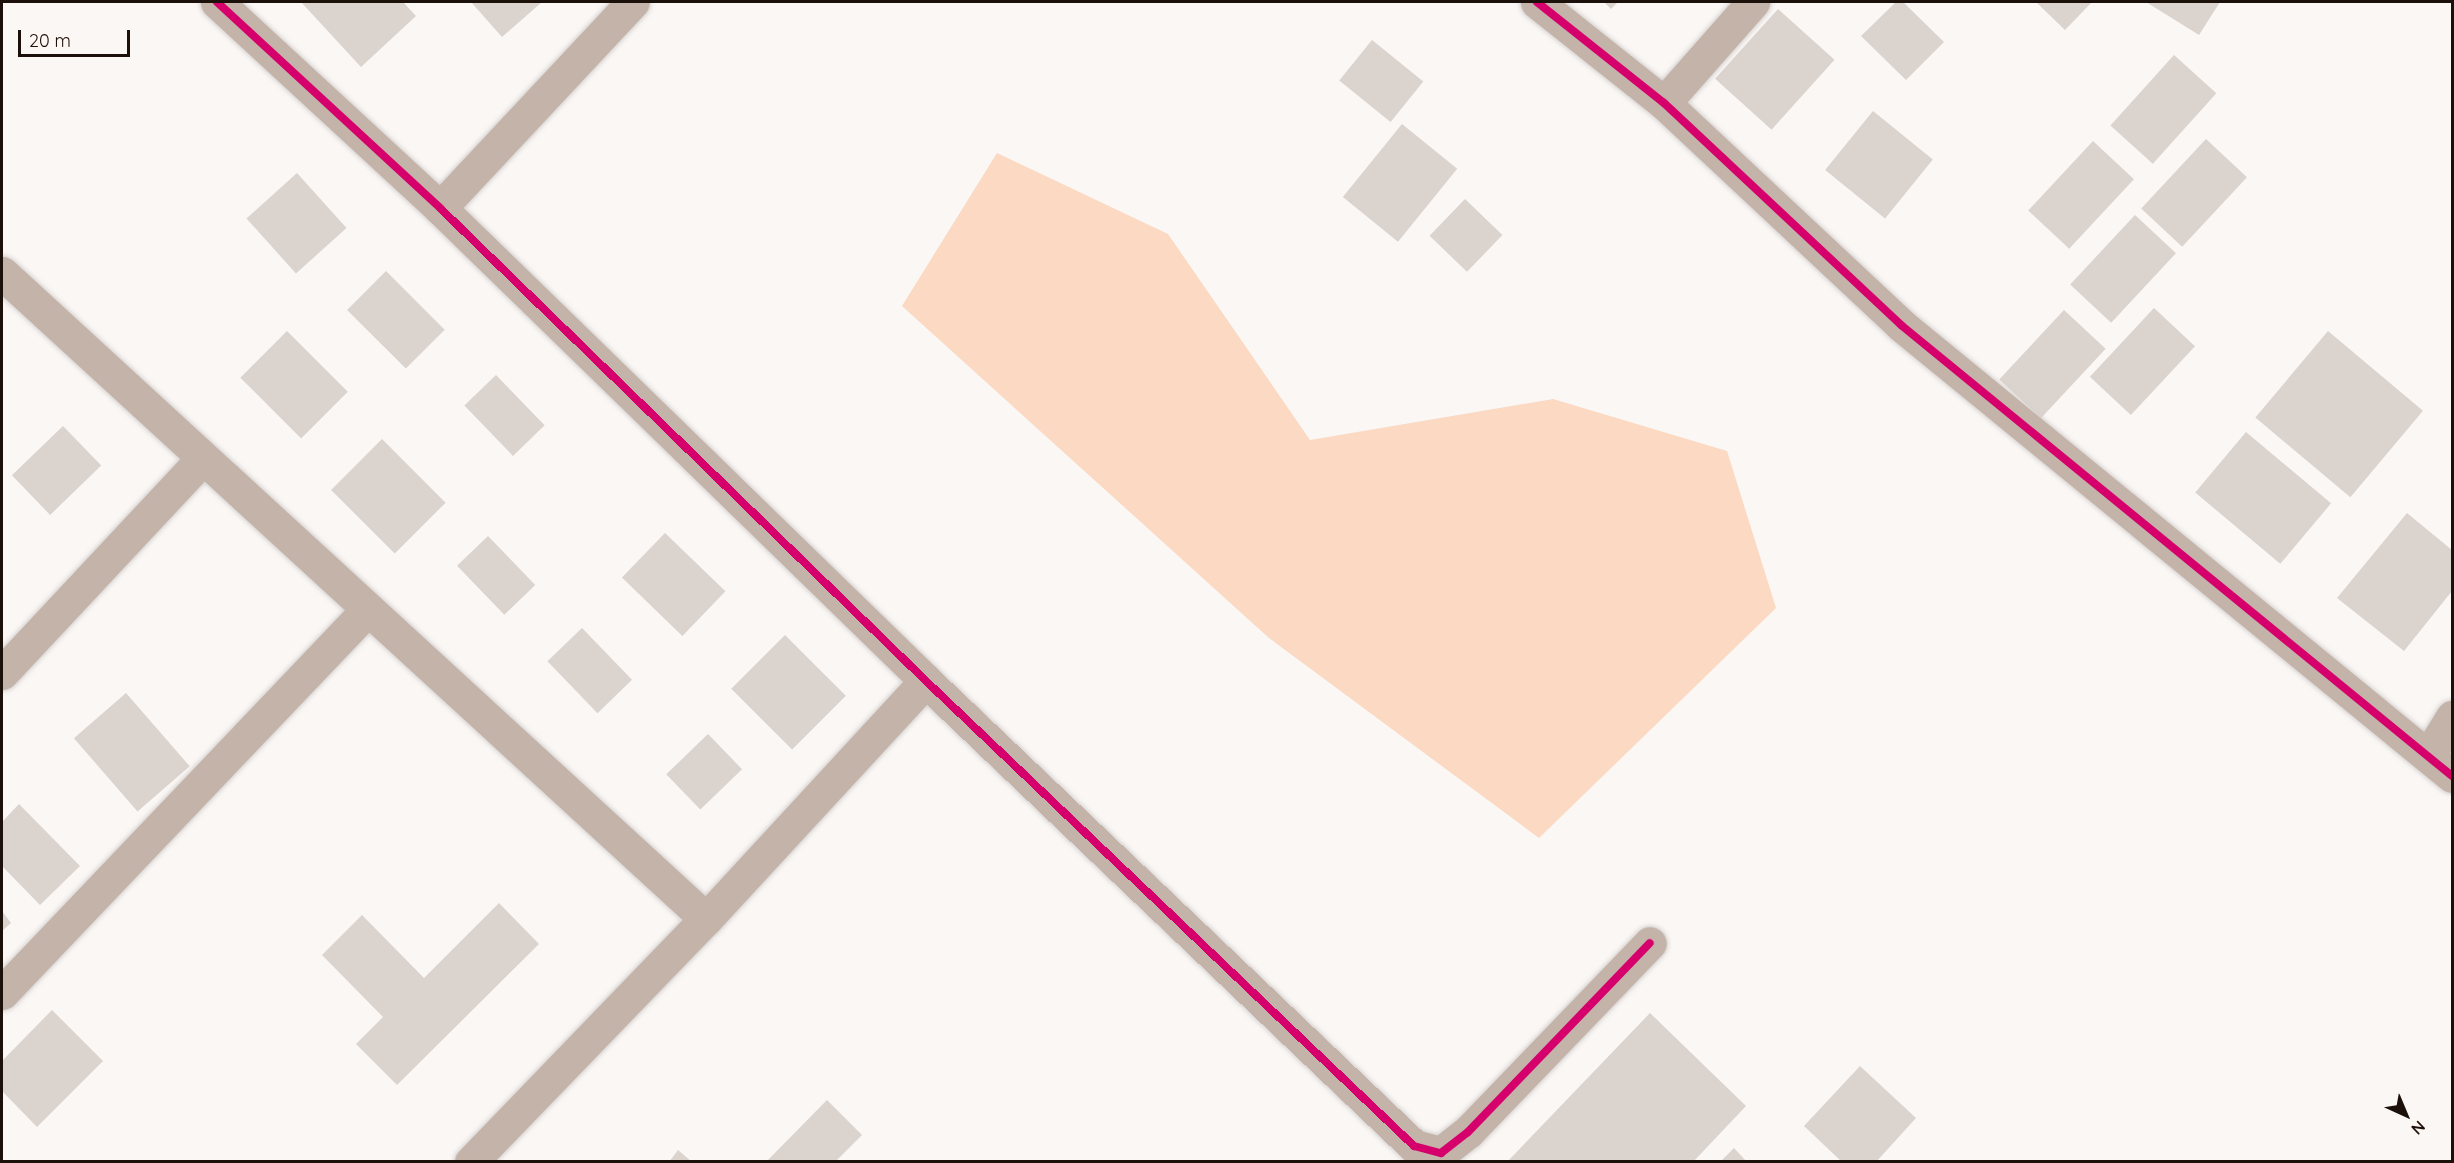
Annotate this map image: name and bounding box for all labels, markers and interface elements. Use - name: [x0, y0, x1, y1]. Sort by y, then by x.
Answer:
- scale bar: [21, 18, 134, 56]
- text: 20 m: [29, 29, 71, 52]
- north arrow: [2376, 1085, 2436, 1145]
- text: N: [2407, 1117, 2430, 1139]

